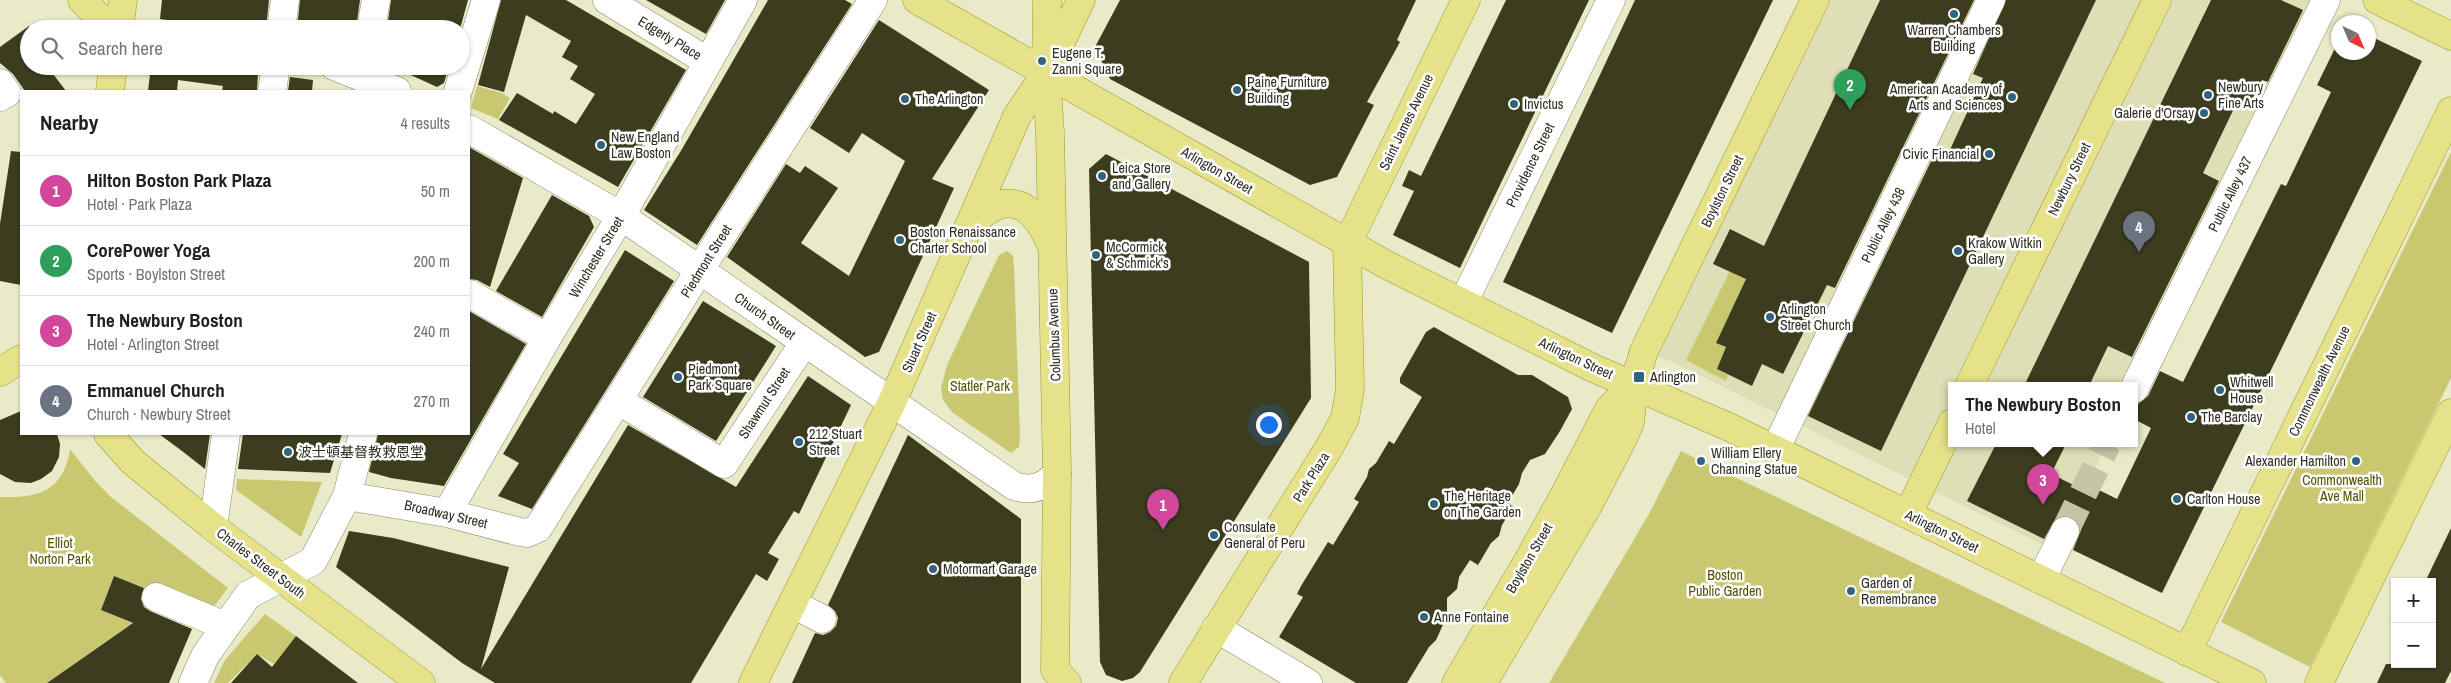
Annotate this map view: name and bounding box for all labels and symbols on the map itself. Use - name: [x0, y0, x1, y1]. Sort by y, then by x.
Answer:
- marker: Warren Chambers Building: [1948, 8, 1960, 20]
- street label: Edgerly Place: [635, 12, 705, 64]
- north arrow: [2331, 15, 2376, 60]
- place label: Warren Chambers Building: [1907, 21, 2001, 55]
- place label: Eugene T. Zanni Square: [1052, 44, 1122, 78]
- marker: Eugene T. Zanni Square: [1036, 55, 1048, 67]
- pin: 2: [1834, 69, 1866, 110]
- street label: Saint James Avenue: [1375, 71, 1437, 173]
- place label: Paine Furniture Building: [1247, 73, 1327, 107]
- place label: Newbury Fine Arts: [2218, 78, 2264, 112]
- place label: American Academy of Arts and Sciences: [1889, 80, 2003, 114]
- marker: Paine Furniture Building: [1231, 84, 1243, 96]
- marker: Newbury Fine Arts: [2202, 89, 2214, 101]
- place label: The Arlington: [915, 90, 983, 108]
- marker: American Academy of Arts and Sciences: [2006, 91, 2018, 103]
- marker: The Arlington: [899, 93, 911, 105]
- place label: Invictus: [1524, 95, 1564, 113]
- marker: Invictus: [1508, 98, 1520, 110]
- place label: Galerie d'Orsay: [2114, 104, 2194, 122]
- marker: Galerie d'Orsay: [2198, 107, 2210, 119]
- street label: Providence Street: [1502, 120, 1558, 210]
- place label: New England Law Boston: [611, 128, 679, 162]
- marker: New England Law Boston: [595, 139, 607, 151]
- street label: Newbury Street: [2044, 139, 2094, 219]
- street label: Arlington Street: [1177, 142, 1256, 198]
- place label: Civic Financial: [1902, 145, 1979, 163]
- marker: Civic Financial: [1983, 148, 1995, 160]
- street label: Boylston Street: [1697, 152, 1747, 230]
- street label: Public Alley 437: [2204, 153, 2256, 235]
- place label: Leica Store and Gallery: [1112, 159, 1171, 193]
- marker: Leica Store and Gallery: [1096, 170, 1108, 182]
- street label: Public Alley 438: [1857, 184, 1909, 266]
- pin: 4: [2123, 211, 2155, 252]
- street label: Winchester Street: [565, 213, 627, 301]
- street label: Piedmont Street: [676, 221, 736, 301]
- place label: Boston Renaissance Charter School: [910, 223, 1016, 257]
- marker: Boston Renaissance Charter School: [894, 234, 906, 246]
- place label: Krakow Witkin Gallery: [1968, 234, 2042, 268]
- place label: McCormick & Schmick's: [1106, 238, 1169, 272]
- marker: Krakow Witkin Gallery: [1952, 245, 1964, 257]
- marker: McCormick & Schmick's: [1090, 249, 1102, 261]
- street label: Church Street: [731, 288, 799, 344]
- street label: Columbus Avenue: [1043, 288, 1065, 382]
- place label: Arlington Street Church: [1779, 300, 1851, 334]
- street label: Stuart Street: [898, 309, 940, 375]
- marker: Arlington Street Church: [1764, 311, 1776, 323]
- street label: Commonwealth Avenue: [2284, 323, 2354, 439]
- street label: Arlington Street: [1535, 333, 1616, 383]
- place label: Piedmont Park Square: [688, 360, 752, 394]
- street label: Shawmut Street: [734, 364, 794, 442]
- place label: Arlington: [1649, 368, 1696, 386]
- marker: Arlington: [1632, 370, 1646, 384]
- marker: Piedmont Park Square: [672, 371, 684, 383]
- place label: Whitwell House: [2230, 373, 2273, 407]
- park label: Statler Park: [950, 377, 1010, 395]
- marker: Whitwell House: [2214, 384, 2226, 396]
- place label: The Barclay: [2201, 408, 2263, 426]
- marker: The Barclay: [2185, 411, 2197, 423]
- your location: [1256, 412, 1282, 438]
- place label: 212 Stuart Street: [809, 425, 862, 459]
- marker: 212 Stuart Street: [793, 436, 805, 448]
- place label: 波士頓基督教救恩堂: [298, 443, 424, 461]
- place label: William Ellery Channing Statue: [1711, 444, 1797, 478]
- marker: 波士頓基督教救恩堂: [282, 446, 294, 458]
- street label: Park Plaza: [1289, 448, 1334, 505]
- place label: Alexander Hamilton: [2244, 452, 2346, 470]
- marker: William Ellery Channing Statue: [1695, 455, 1707, 467]
- marker: Alexander Hamilton: [2350, 455, 2362, 467]
- pin: 3: [2027, 464, 2059, 505]
- park label: Commonwealth Ave Mall: [2302, 471, 2382, 505]
- place label: The Heritage on The Garden: [1444, 487, 1521, 521]
- pin: 1: [1147, 489, 1179, 530]
- place label: Carlton House: [2187, 490, 2260, 508]
- marker: Carlton House: [2171, 493, 2183, 505]
- street label: Broadway Street: [403, 496, 489, 532]
- marker: The Heritage on The Garden: [1428, 498, 1440, 510]
- street label: Arlington Street: [1901, 505, 1982, 557]
- place label: Consulate General of Peru: [1224, 518, 1305, 552]
- street label: Boylston Street: [1502, 520, 1556, 596]
- street label: Charles Street South: [213, 524, 309, 602]
- marker: Consulate General of Peru: [1208, 529, 1220, 541]
- park label: Elliot Norton Park: [29, 534, 91, 568]
- place label: Motormart Garage: [943, 560, 1037, 578]
- marker: Motormart Garage: [927, 563, 939, 575]
- park label: Boston Public Garden: [1688, 566, 1762, 600]
- place label: Garden of Remembrance: [1861, 574, 1936, 608]
- marker: Garden of Remembrance: [1845, 585, 1857, 597]
- place label: Anne Fontaine: [1433, 608, 1509, 626]
- marker: Anne Fontaine: [1418, 611, 1430, 623]

